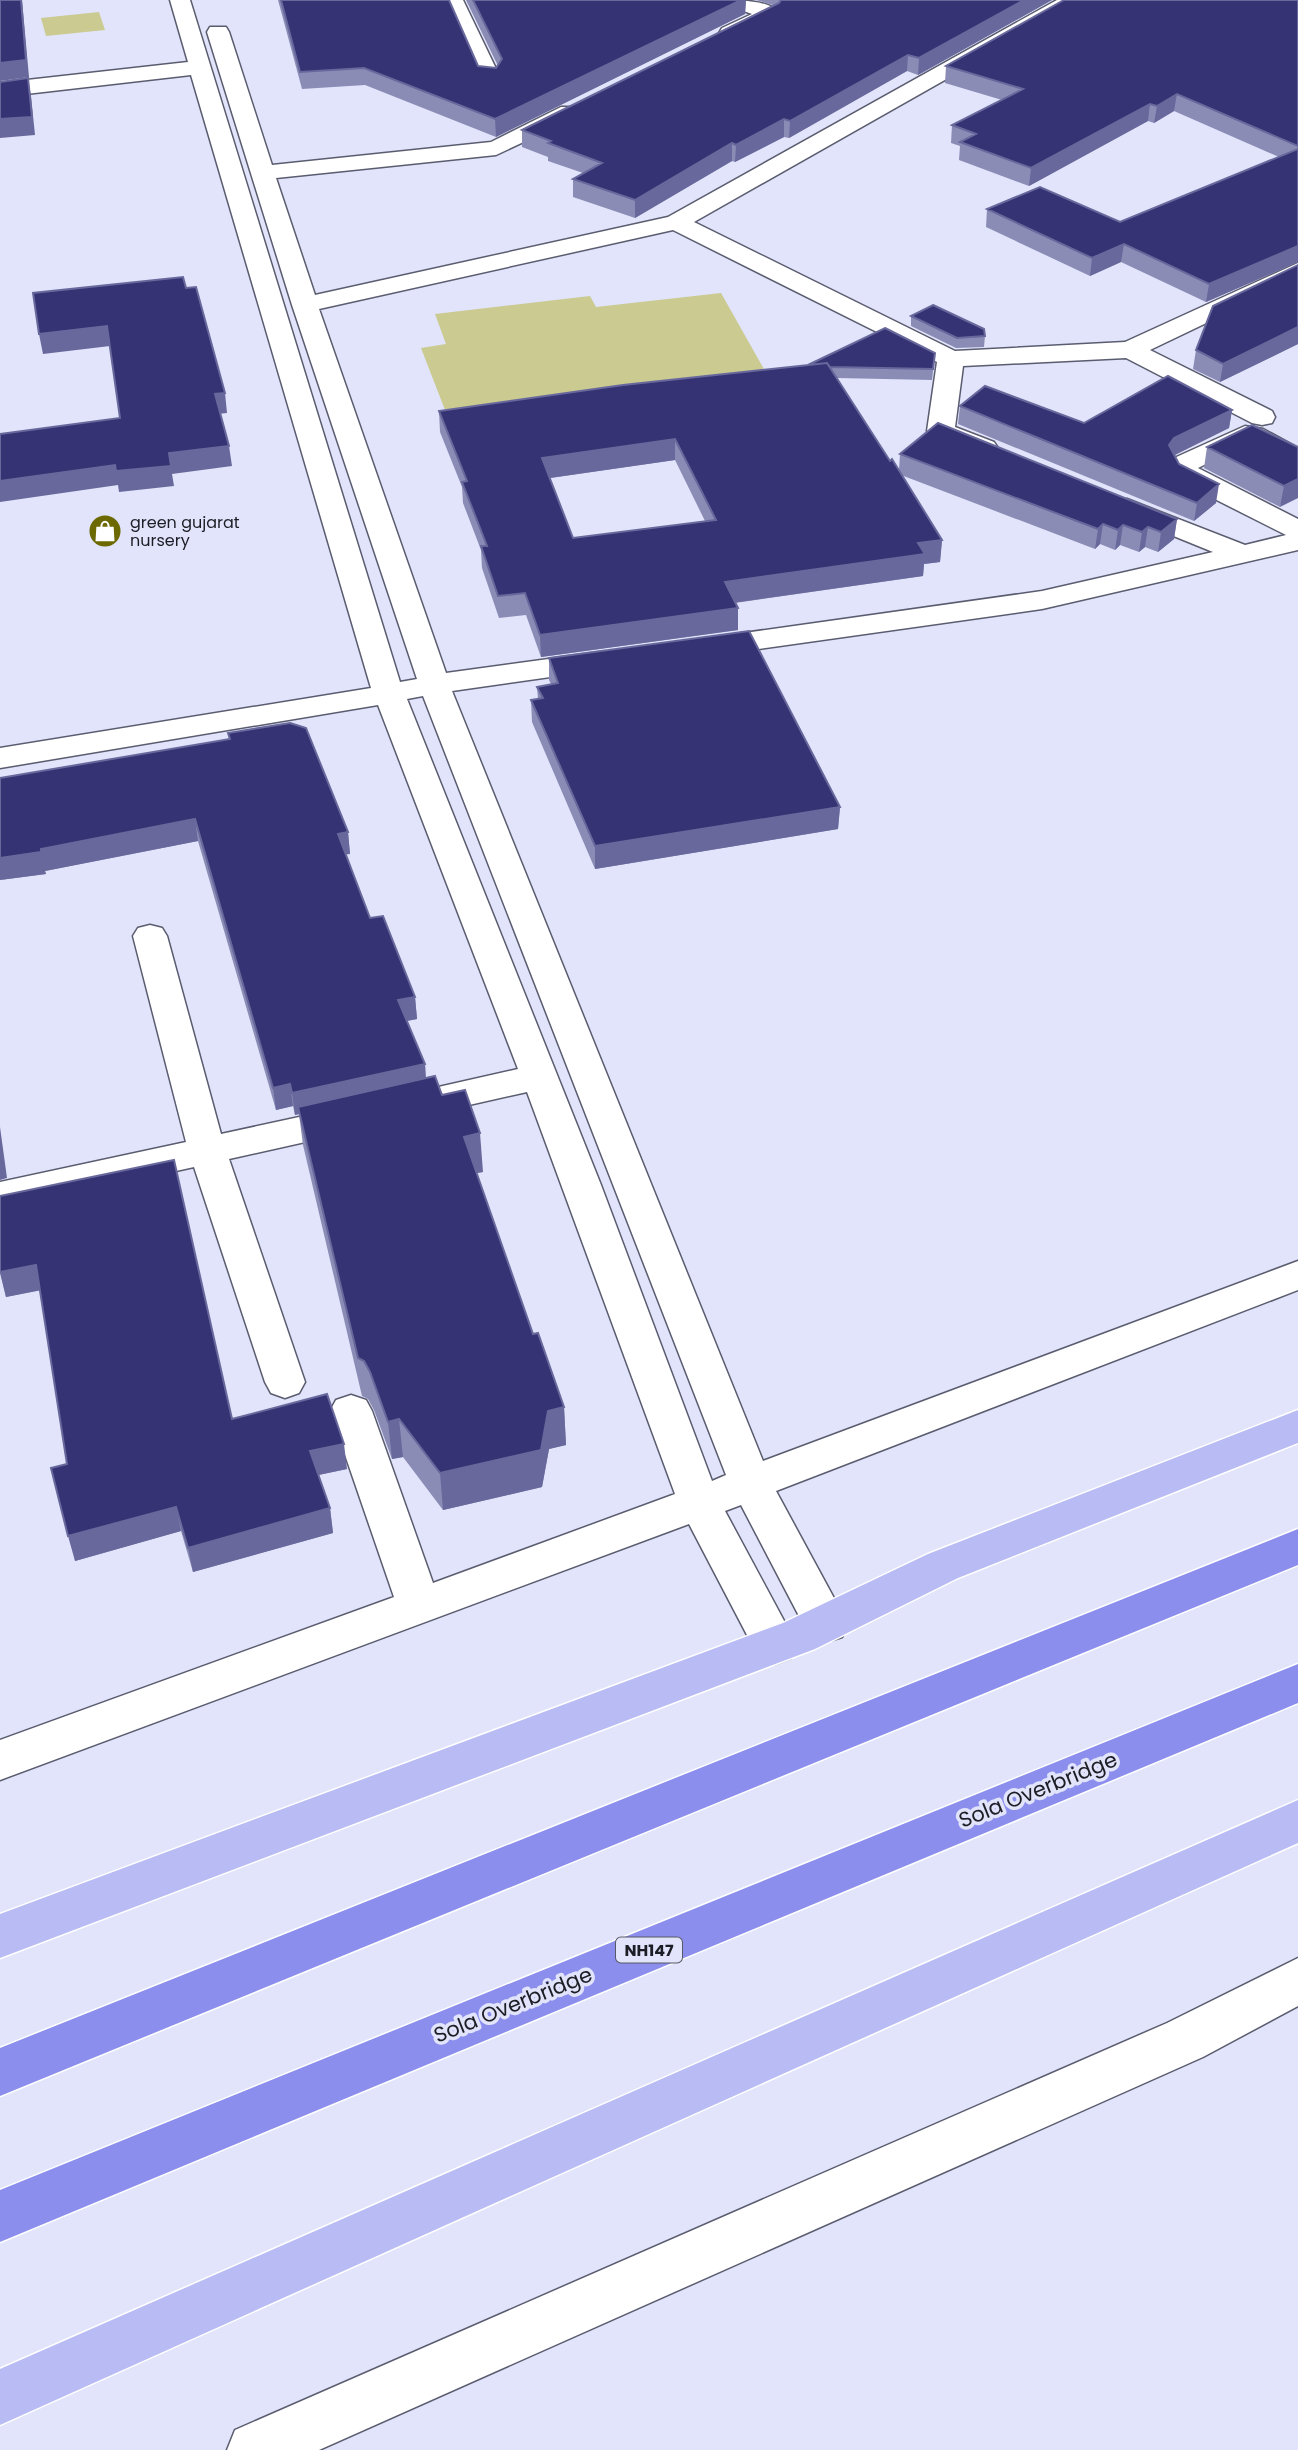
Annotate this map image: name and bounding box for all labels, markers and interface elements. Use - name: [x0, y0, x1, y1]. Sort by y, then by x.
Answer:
- place label: green gujarat nursery: [130, 511, 240, 552]
- shop icon: green gujarat nursery: [86, 512, 124, 550]
- street label: Sola Overbridge: [954, 1745, 1121, 1835]
- road number: NH147: [616, 1938, 682, 1962]
- street label: Sola Overbridge: [429, 1960, 596, 2050]

